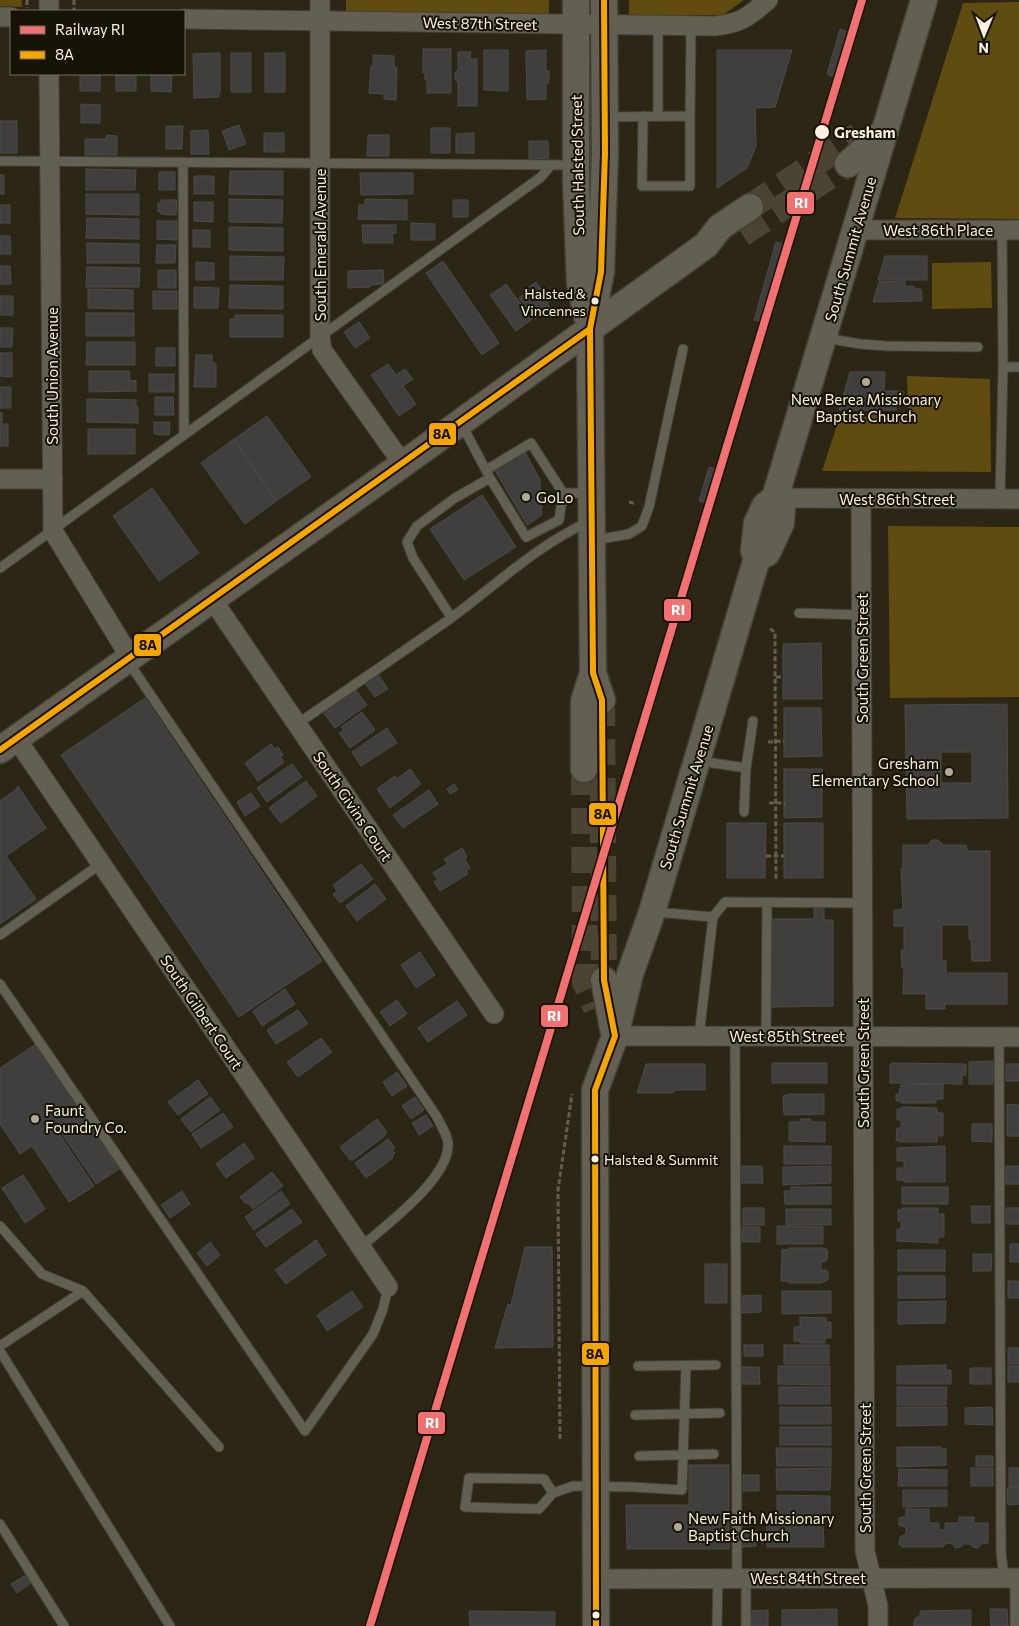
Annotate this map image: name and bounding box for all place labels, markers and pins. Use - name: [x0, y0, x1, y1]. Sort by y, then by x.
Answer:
- marker: Gresham: [813, 123, 831, 141]
- place label: Gresham: [834, 123, 895, 141]
- place label: Halsted & Vincennes: [521, 285, 587, 319]
- marker: Halsted & Vincennes: [590, 296, 600, 306]
- marker: New Berea Missionary Baptist Church: [860, 376, 872, 388]
- place label: New Berea Missionary Baptist Church: [791, 390, 942, 425]
- place label: GoLo: [536, 488, 574, 506]
- marker: GoLo: [520, 491, 532, 503]
- place label: Gresham Elementary School: [812, 754, 939, 789]
- marker: Gresham Elementary School: [943, 766, 955, 778]
- place label: Faunt Foundry Co.: [45, 1101, 127, 1136]
- marker: Faunt Foundry Co.: [29, 1113, 41, 1125]
- place label: Halsted & Summit: [604, 1151, 719, 1168]
- marker: Halsted & Summit: [590, 1154, 600, 1164]
- place label: New Faith Missionary Baptist Church: [688, 1509, 835, 1544]
- marker: New Faith Missionary Baptist Church: [672, 1521, 684, 1533]
- unlabelled marker: [591, 1610, 601, 1620]

